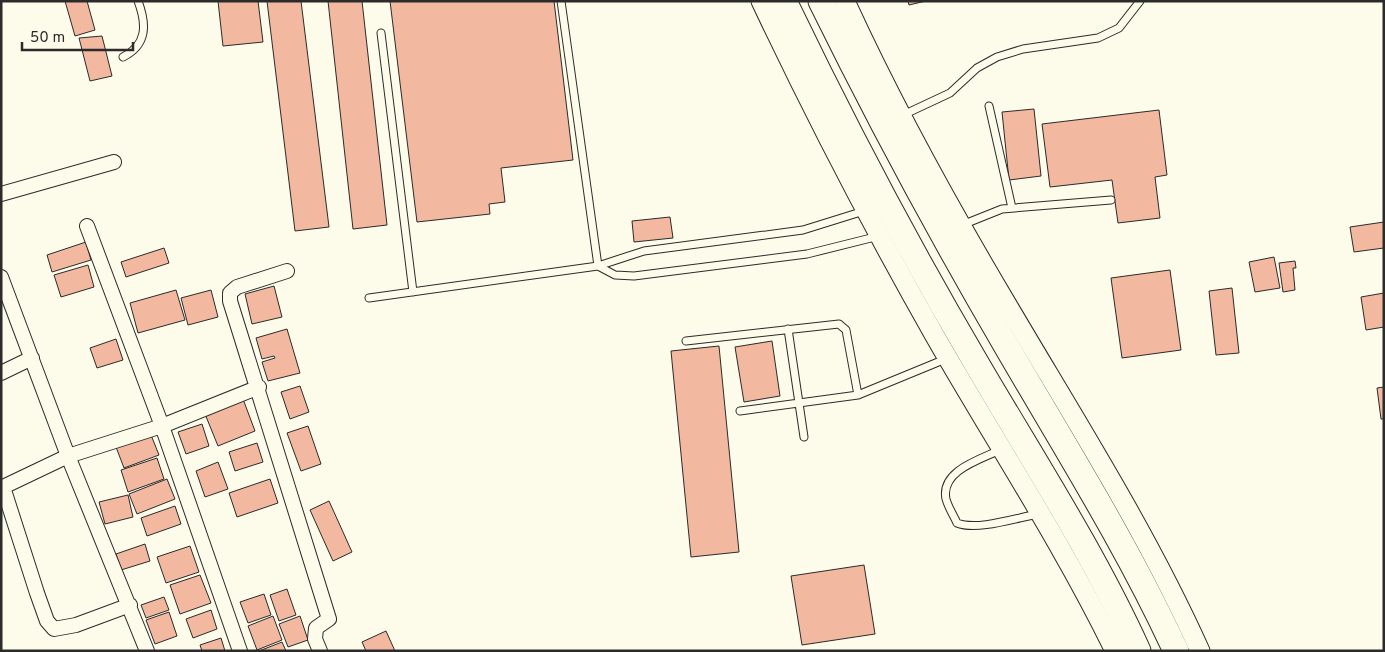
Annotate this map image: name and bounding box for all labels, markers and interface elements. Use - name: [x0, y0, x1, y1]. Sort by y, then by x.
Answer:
- scale bar: [22, 20, 134, 52]
- text: 50 m: [30, 29, 65, 48]

